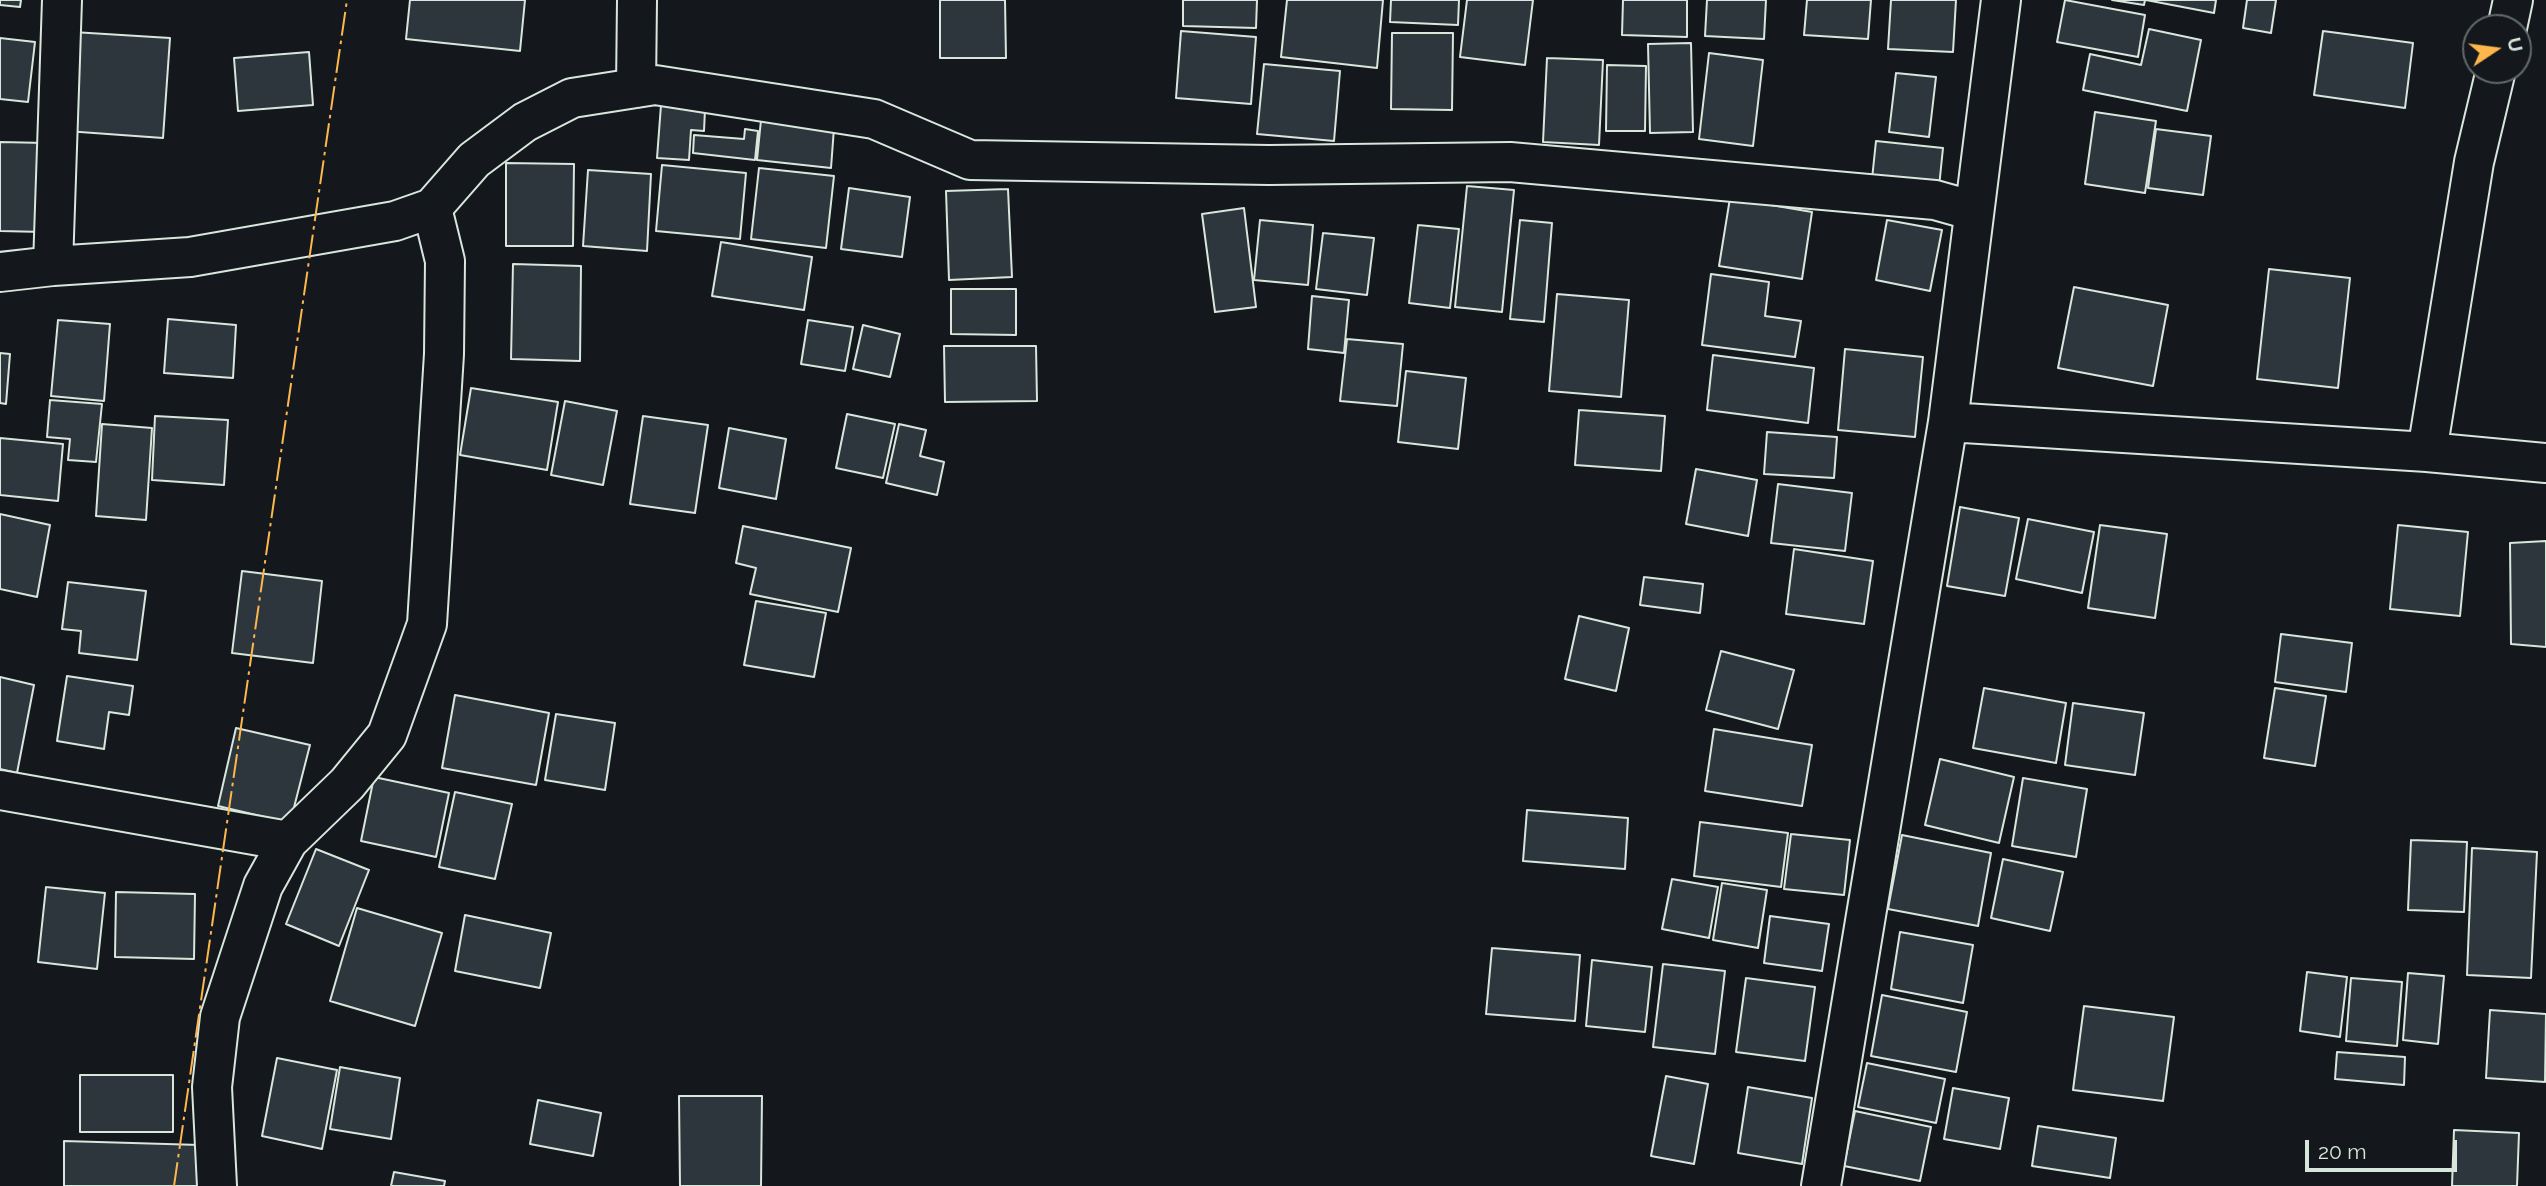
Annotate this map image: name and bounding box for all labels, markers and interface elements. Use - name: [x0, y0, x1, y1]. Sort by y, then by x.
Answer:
- north arrow: [2462, 14, 2532, 84]
- text: U: [2503, 35, 2528, 54]
- scale bar: [2308, 1126, 2460, 1170]
- text: 20 m: [2318, 1139, 2366, 1164]

